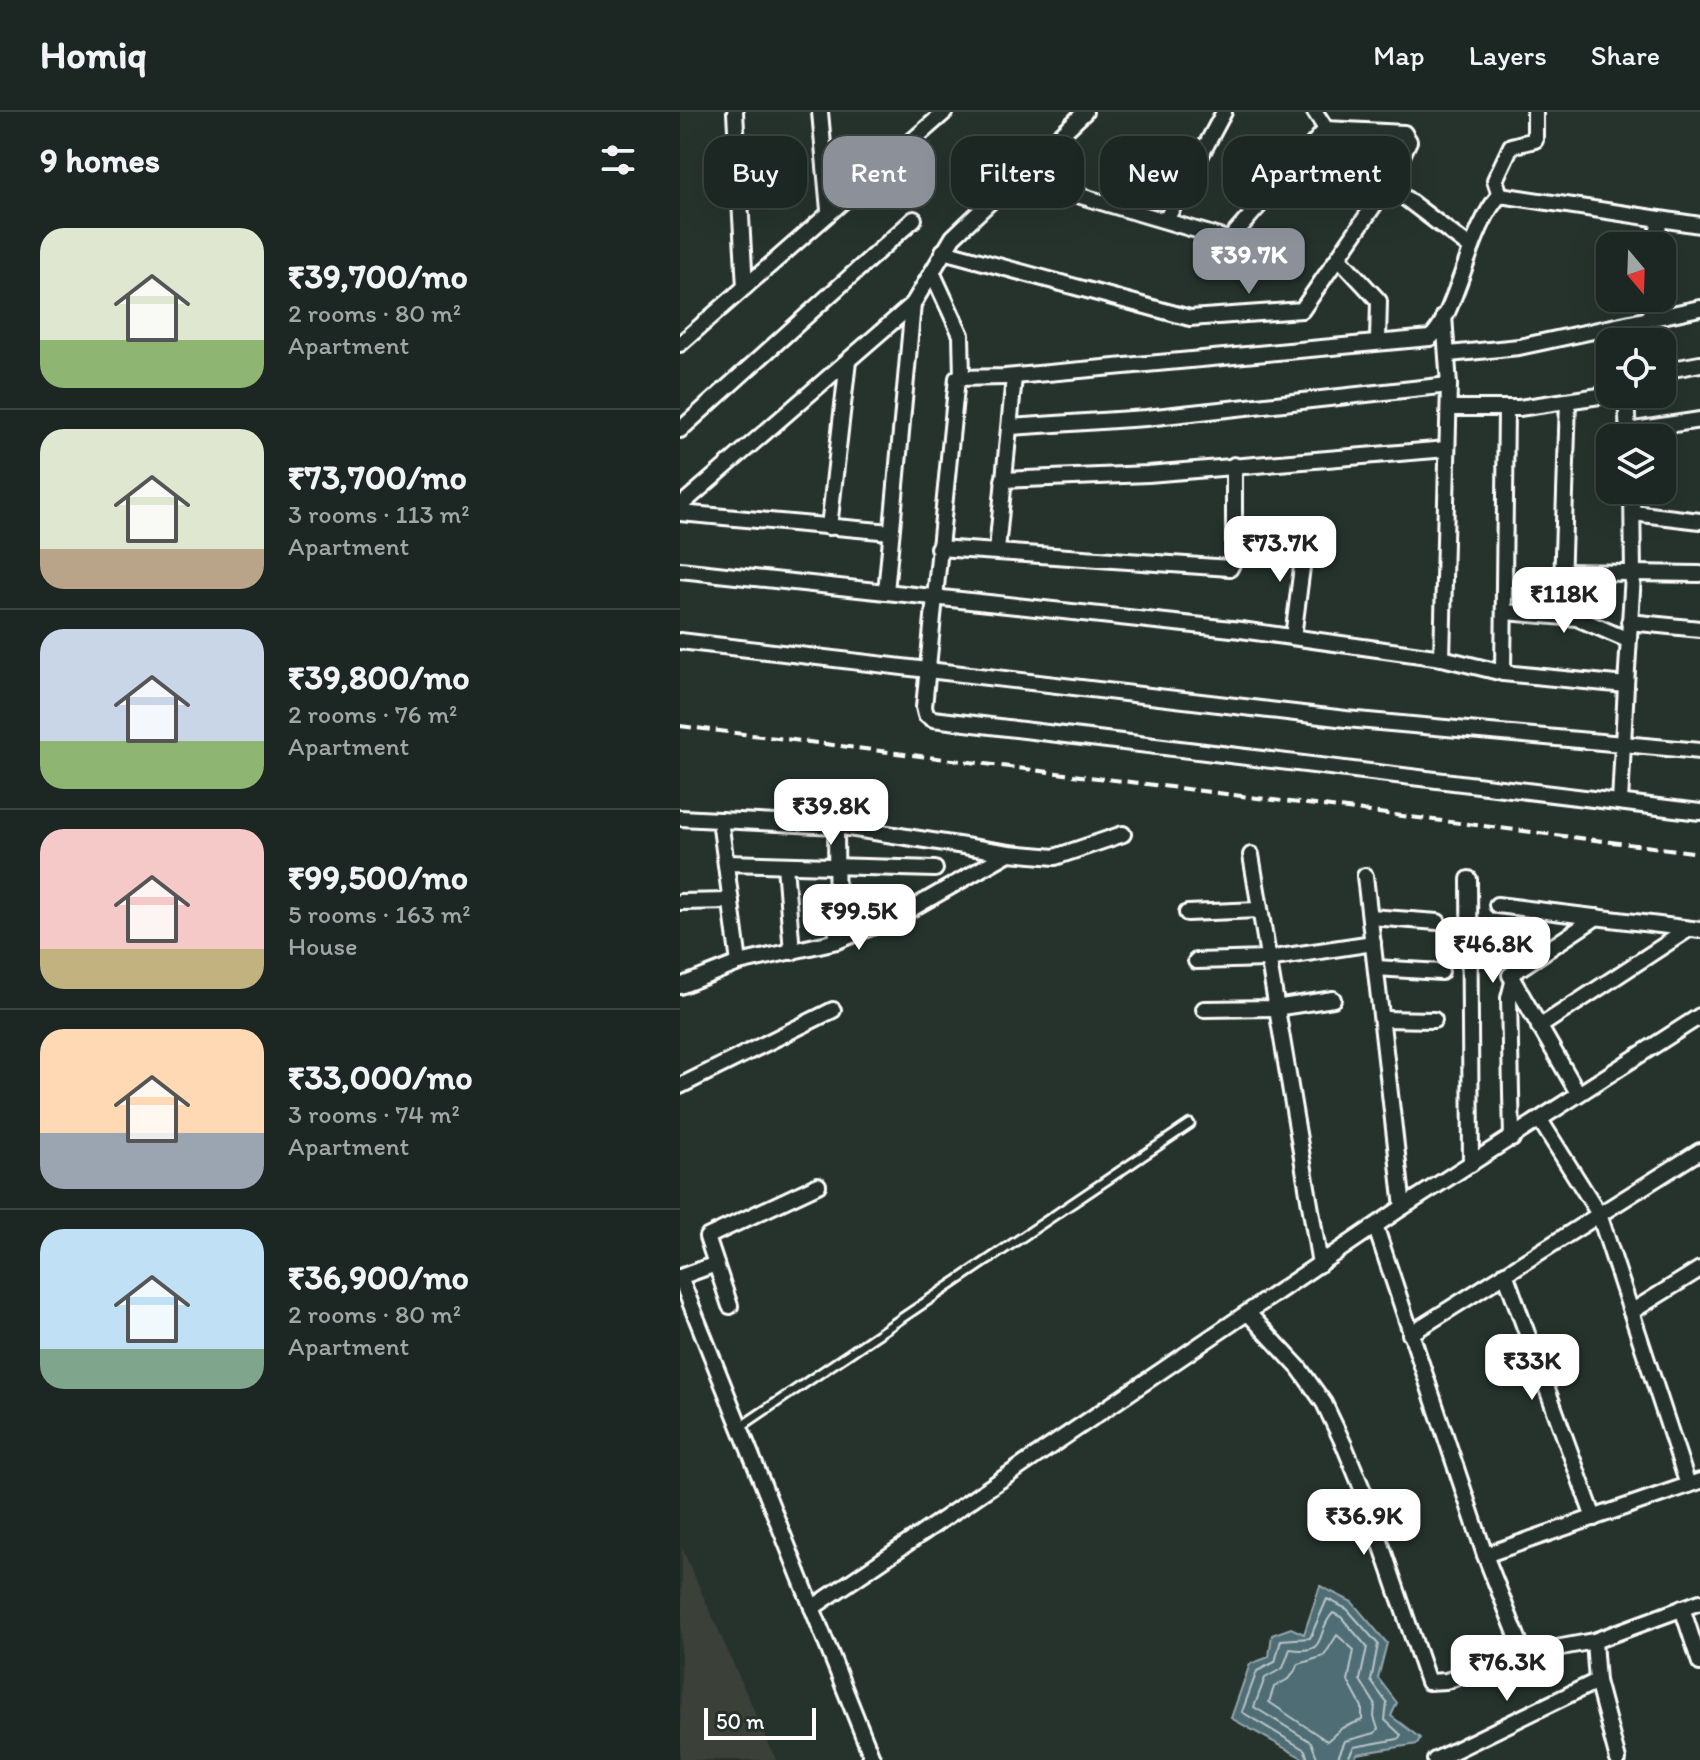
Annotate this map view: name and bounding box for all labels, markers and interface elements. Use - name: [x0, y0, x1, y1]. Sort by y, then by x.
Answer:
- text: Homiq: [40, 32, 147, 78]
- text: Map: [1373, 38, 1425, 72]
- text: Layers: [1469, 38, 1547, 72]
- text: Share: [1591, 38, 1660, 72]
- chip: Buy: [704, 136, 807, 208]
- chip: Rent: [823, 136, 935, 208]
- chip: Filters: [951, 136, 1084, 208]
- chip: New: [1100, 136, 1207, 208]
- chip: Apartment: [1223, 136, 1410, 208]
- icon: filters: [596, 138, 640, 182]
- text: 9 homes: [40, 140, 160, 181]
- pin: ₹39.7K: [1184, 228, 1314, 296]
- north arrow: [1596, 232, 1676, 312]
- map controls: [1596, 232, 1676, 504]
- text: ₹39.7K: [1211, 238, 1287, 270]
- text: ₹39,700/mo: [288, 256, 468, 297]
- icon: home: [104, 260, 200, 356]
- text: 2 rooms · 80 m²: [288, 297, 461, 329]
- button: locate: [1596, 328, 1676, 408]
- text: Apartment: [288, 329, 409, 361]
- button: layers: [1596, 424, 1676, 504]
- text: ₹73,700/mo: [288, 457, 467, 498]
- icon: home: [104, 461, 200, 557]
- text: 3 rooms · 113 m²: [288, 498, 470, 530]
- pin: ₹73.7K: [1215, 516, 1345, 584]
- text: ₹73.7K: [1242, 526, 1318, 558]
- text: Apartment: [288, 530, 409, 562]
- pin: ₹118K: [1508, 567, 1620, 635]
- text: ₹118K: [1530, 577, 1598, 609]
- text: ₹39,800/mo: [288, 657, 470, 698]
- icon: home: [104, 661, 200, 757]
- text: 2 rooms · 76 m²: [288, 698, 457, 730]
- text: Apartment: [288, 730, 409, 762]
- pin: ₹39.8K: [766, 779, 896, 847]
- text: ₹39.8K: [792, 789, 870, 821]
- text: ₹99,500/mo: [288, 857, 468, 898]
- icon: home: [104, 861, 200, 957]
- pin: ₹99.5K: [794, 884, 924, 952]
- text: ₹99.5K: [821, 894, 897, 926]
- text: 5 rooms · 163 m²: [288, 898, 471, 930]
- pin: ₹46.8K: [1428, 917, 1558, 985]
- text: ₹46.8K: [1453, 927, 1533, 959]
- text: House: [288, 930, 358, 962]
- text: ₹33,000/mo: [288, 1057, 473, 1098]
- icon: home: [104, 1061, 200, 1157]
- text: 3 rooms · 74 m²: [288, 1098, 460, 1130]
- text: Apartment: [288, 1130, 409, 1162]
- text: ₹36,900/mo: [288, 1257, 469, 1298]
- icon: home: [104, 1261, 200, 1357]
- text: 2 rooms · 80 m²: [288, 1298, 461, 1330]
- text: Apartment: [288, 1330, 409, 1362]
- pin: ₹33K: [1485, 1334, 1579, 1402]
- text: ₹33K: [1503, 1344, 1561, 1376]
- pin: ₹36.9K: [1299, 1489, 1429, 1557]
- text: ₹36.9K: [1325, 1499, 1403, 1531]
- pin: ₹76.3K: [1442, 1635, 1572, 1703]
- text: ₹76.3K: [1469, 1645, 1545, 1677]
- scale bar: [704, 1704, 816, 1740]
- text: 50 m: [716, 1708, 765, 1735]

